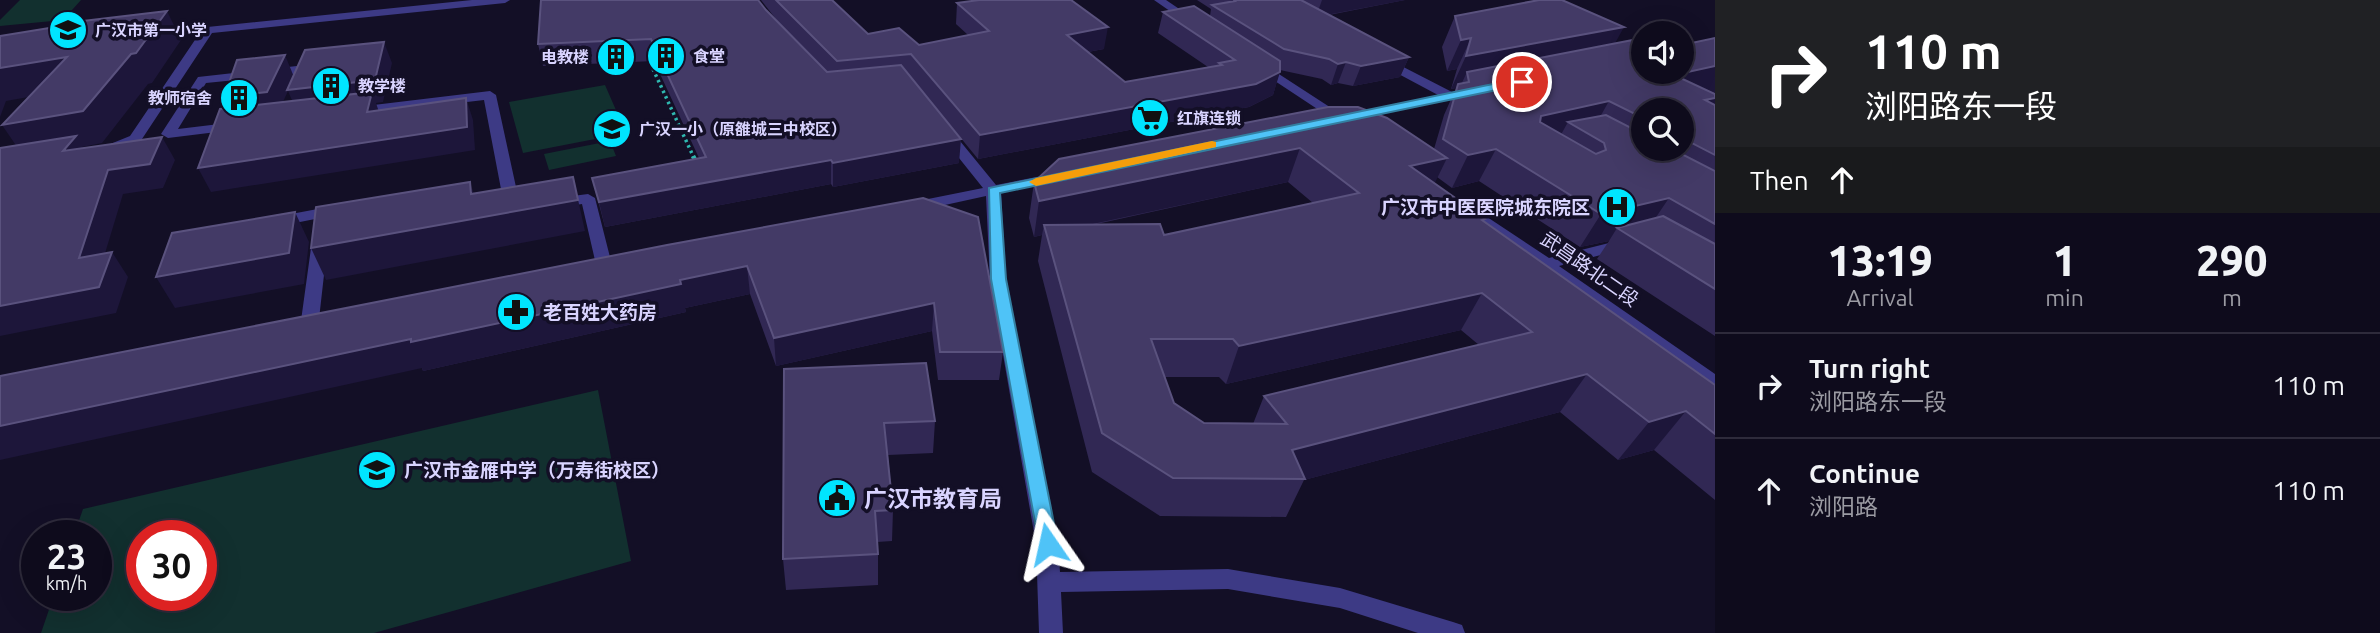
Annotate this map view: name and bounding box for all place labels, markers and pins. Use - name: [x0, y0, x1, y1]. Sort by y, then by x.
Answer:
- school or university icon: 广汉市第一小学: [47, 9, 89, 51]
- place label: 广汉市第一小学: [95, 21, 207, 39]
- building icon: 食堂: [645, 35, 687, 77]
- building icon: 电教楼: [595, 36, 637, 78]
- place label: 食堂: [693, 47, 725, 65]
- place label: 电教楼: [541, 48, 589, 66]
- pin: [1492, 52, 1552, 112]
- building icon: 教学楼: [310, 65, 352, 107]
- building icon: 教师宿舍: [218, 77, 260, 119]
- place label: 教学楼: [358, 77, 406, 95]
- place label: 教师宿舍: [148, 89, 212, 107]
- supermarket icon: 红旗连锁: [1129, 97, 1171, 139]
- school or university icon: 广汉一小（原雒城三中校区）: [591, 108, 633, 150]
- place label: 红旗连锁: [1177, 109, 1241, 127]
- place label: 广汉一小（原雒城三中校区）: [639, 120, 847, 138]
- hospital icon: 广汉市中医医院城东院区: [1596, 186, 1638, 228]
- place label: 广汉市中医医院城东院区: [1381, 196, 1590, 218]
- pharmacy icon: 老百姓大药房: [495, 291, 537, 333]
- place label: 老百姓大药房: [543, 301, 657, 323]
- school or university icon: 广汉市金雁中学（万寿街校区）: [356, 449, 398, 491]
- place label: 广汉市金雁中学（万寿街校区）: [404, 459, 670, 481]
- public building icon: 广汉市教育局: [816, 477, 858, 519]
- place label: 广汉市教育局: [864, 486, 1002, 511]

